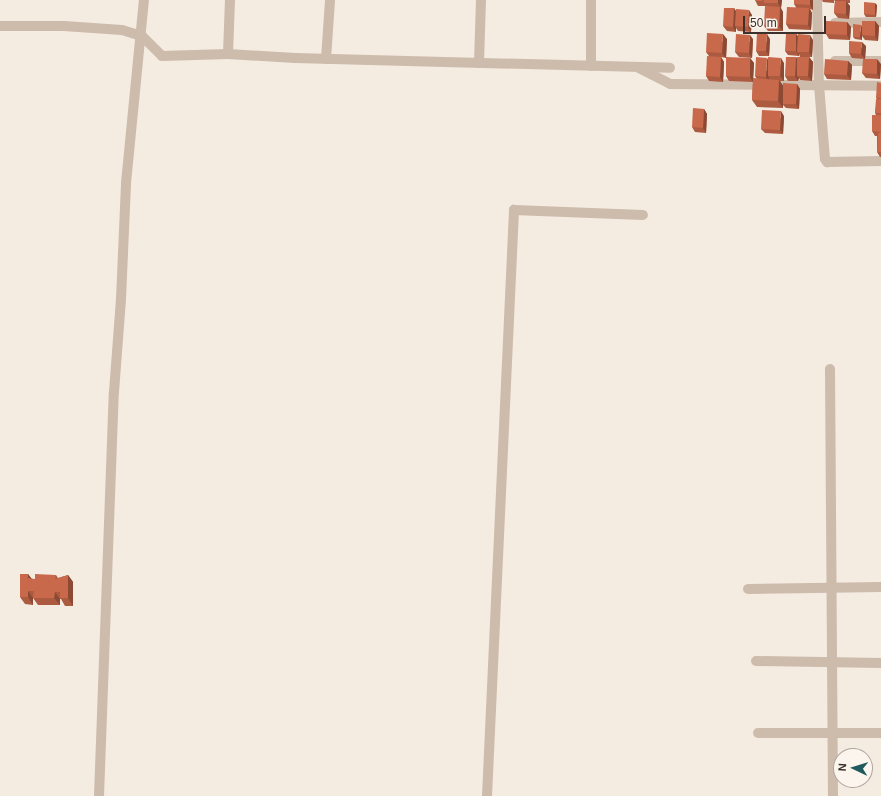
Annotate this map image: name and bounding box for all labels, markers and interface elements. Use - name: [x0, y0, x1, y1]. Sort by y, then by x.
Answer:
- scale bar: [745, 8, 828, 34]
- text: 50 m: [750, 16, 777, 30]
- north arrow: [833, 748, 873, 788]
- text: N: [836, 763, 848, 772]

